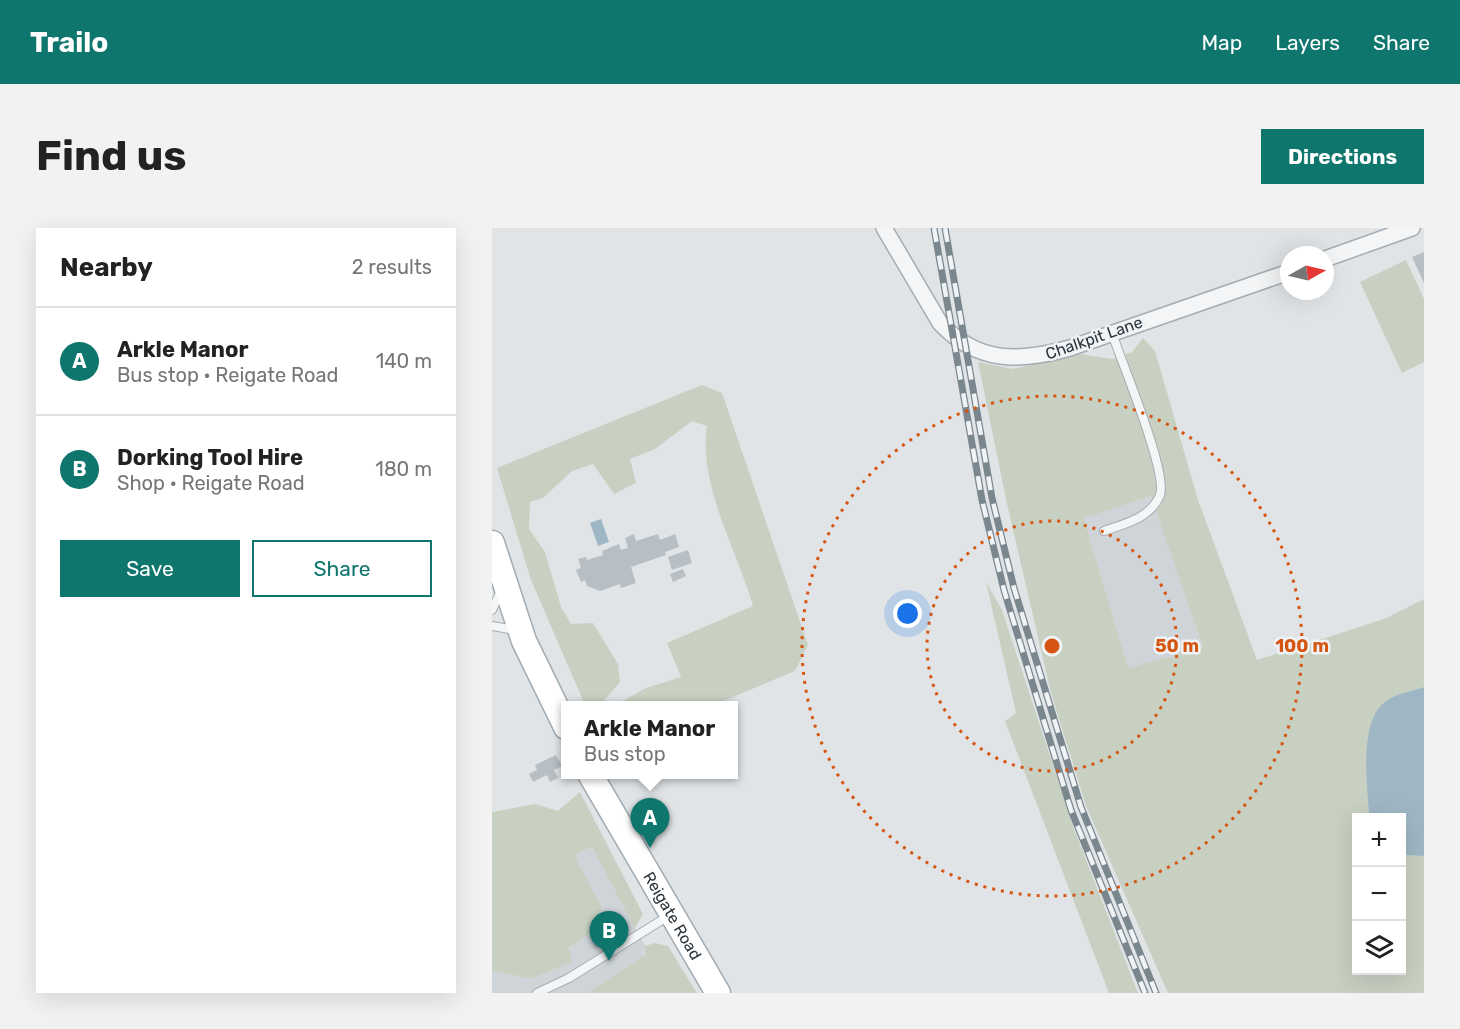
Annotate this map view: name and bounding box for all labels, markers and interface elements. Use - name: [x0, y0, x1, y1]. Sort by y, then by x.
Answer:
- text: Trailo: [30, 26, 108, 59]
- text: Map: [1201, 30, 1242, 55]
- text: Layers: [1275, 30, 1340, 55]
- text: Share: [1373, 30, 1430, 55]
- button: Directions: [1261, 129, 1424, 184]
- text: Find us: [36, 131, 187, 181]
- north arrow: [1280, 246, 1334, 300]
- text: Nearby: [60, 252, 153, 283]
- text: 2 results: [352, 255, 432, 279]
- street label: Chalkpit Lane: [1043, 312, 1145, 363]
- text: Arkle Manor: [117, 336, 248, 363]
- text: A: [72, 349, 87, 373]
- text: 140 m: [376, 349, 432, 373]
- text: Bus stop · Reigate Road: [117, 363, 339, 387]
- text: Dorking Tool Hire: [117, 444, 303, 471]
- text: B: [72, 457, 87, 481]
- text: 180 m: [375, 457, 432, 481]
- text: Shop · Reigate Road: [117, 471, 305, 495]
- button: Save: [60, 540, 240, 597]
- button: Share: [252, 540, 432, 597]
- your location: [893, 599, 922, 628]
- text: 50 m: [1155, 635, 1199, 657]
- text: 100 m: [1275, 635, 1329, 657]
- centre of rings: [1042, 636, 1062, 656]
- popup: [561, 701, 738, 779]
- text: Arkle Manor: [584, 715, 715, 742]
- text: Bus stop: [584, 742, 666, 766]
- pin: A: [630, 798, 670, 848]
- map controls: [1352, 813, 1406, 975]
- button: +: [1352, 813, 1406, 867]
- button: −: [1352, 867, 1406, 921]
- street label: Reigate Road: [640, 868, 706, 963]
- pin: B: [590, 912, 628, 961]
- button: layers: [1352, 921, 1406, 975]

